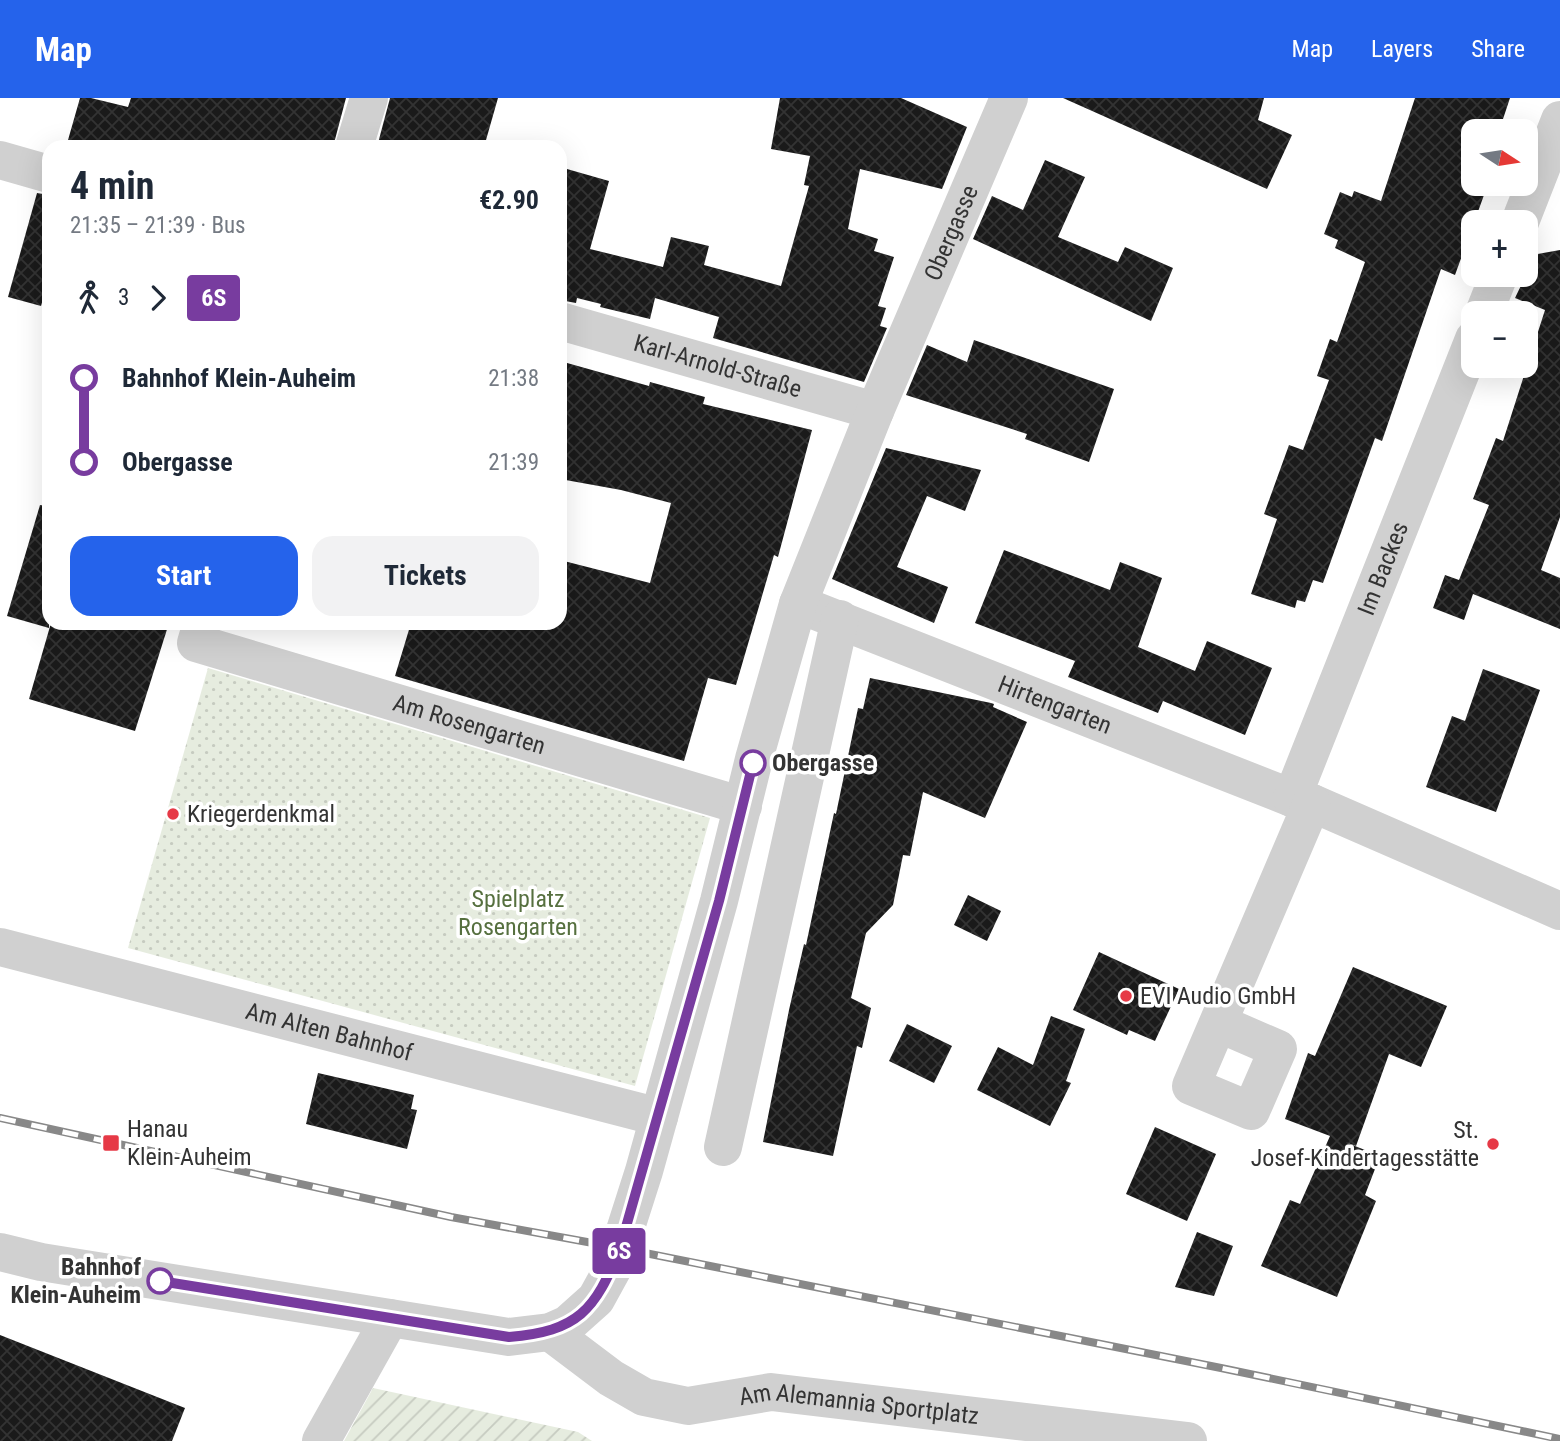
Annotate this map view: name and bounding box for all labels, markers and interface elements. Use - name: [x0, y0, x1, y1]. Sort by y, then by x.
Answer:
- text: Map: [35, 30, 92, 69]
- text: Map: [1292, 35, 1333, 63]
- text: Layers: [1371, 35, 1433, 63]
- text: Share: [1471, 35, 1525, 63]
- north arrow: [1461, 119, 1538, 196]
- map controls: [1461, 119, 1538, 378]
- text: 4 min: [70, 164, 154, 208]
- street label: Obergasse: [918, 181, 984, 285]
- text: €2.90: [479, 185, 539, 215]
- button: +: [1461, 210, 1538, 287]
- text: 21:35 – 21:39 · Bus: [70, 212, 246, 239]
- icon: walk: [70, 279, 108, 317]
- icon: forward: [139, 279, 177, 317]
- text: 3: [118, 284, 129, 311]
- text: 6S: [201, 284, 226, 312]
- button: −: [1461, 301, 1538, 378]
- street label: Karl-Arnold-Straße: [631, 329, 805, 403]
- text: Bahnhof Klein-Auheim: [122, 363, 356, 393]
- text: 21:38: [488, 365, 539, 392]
- text: Obergasse: [122, 447, 233, 477]
- text: 21:39: [488, 449, 539, 476]
- street label: Im Backes: [1352, 518, 1414, 619]
- button: Start: [70, 536, 298, 616]
- button: Tickets: [312, 536, 539, 616]
- street label: Hirtengarten: [994, 670, 1116, 740]
- street label: Am Rosengarten: [390, 689, 549, 760]
- place label: Obergasse: [772, 749, 874, 777]
- marker: Obergasse: [740, 750, 766, 776]
- place label: Kriegerdenkmal: [187, 800, 335, 828]
- marker: Kriegerdenkmal: [165, 806, 181, 822]
- park label: Spielplatz Rosengarten: [458, 885, 578, 941]
- place label: EVI Audio GmbH: [1140, 982, 1296, 1010]
- marker: EVI Audio GmbH: [1118, 988, 1134, 1004]
- street label: Am Alten Bahnhof: [243, 997, 416, 1067]
- place label: Hanau Klein-Auheim: [127, 1115, 252, 1171]
- place label: St. Josef-Kindertagesstätte: [1251, 1116, 1479, 1172]
- marker: Hanau Klein-Auheim: [101, 1133, 121, 1153]
- marker: St. Josef-Kindertagesstätte: [1485, 1136, 1501, 1152]
- line badge: 6S: [588, 1228, 650, 1274]
- text: 6S: [606, 1237, 632, 1265]
- place label: Bahnhof Klein-Auheim: [11, 1253, 141, 1309]
- marker: Bahnhof Klein-Auheim: [147, 1268, 173, 1294]
- street label: Am Alemannia Sportplatz: [737, 1378, 980, 1430]

